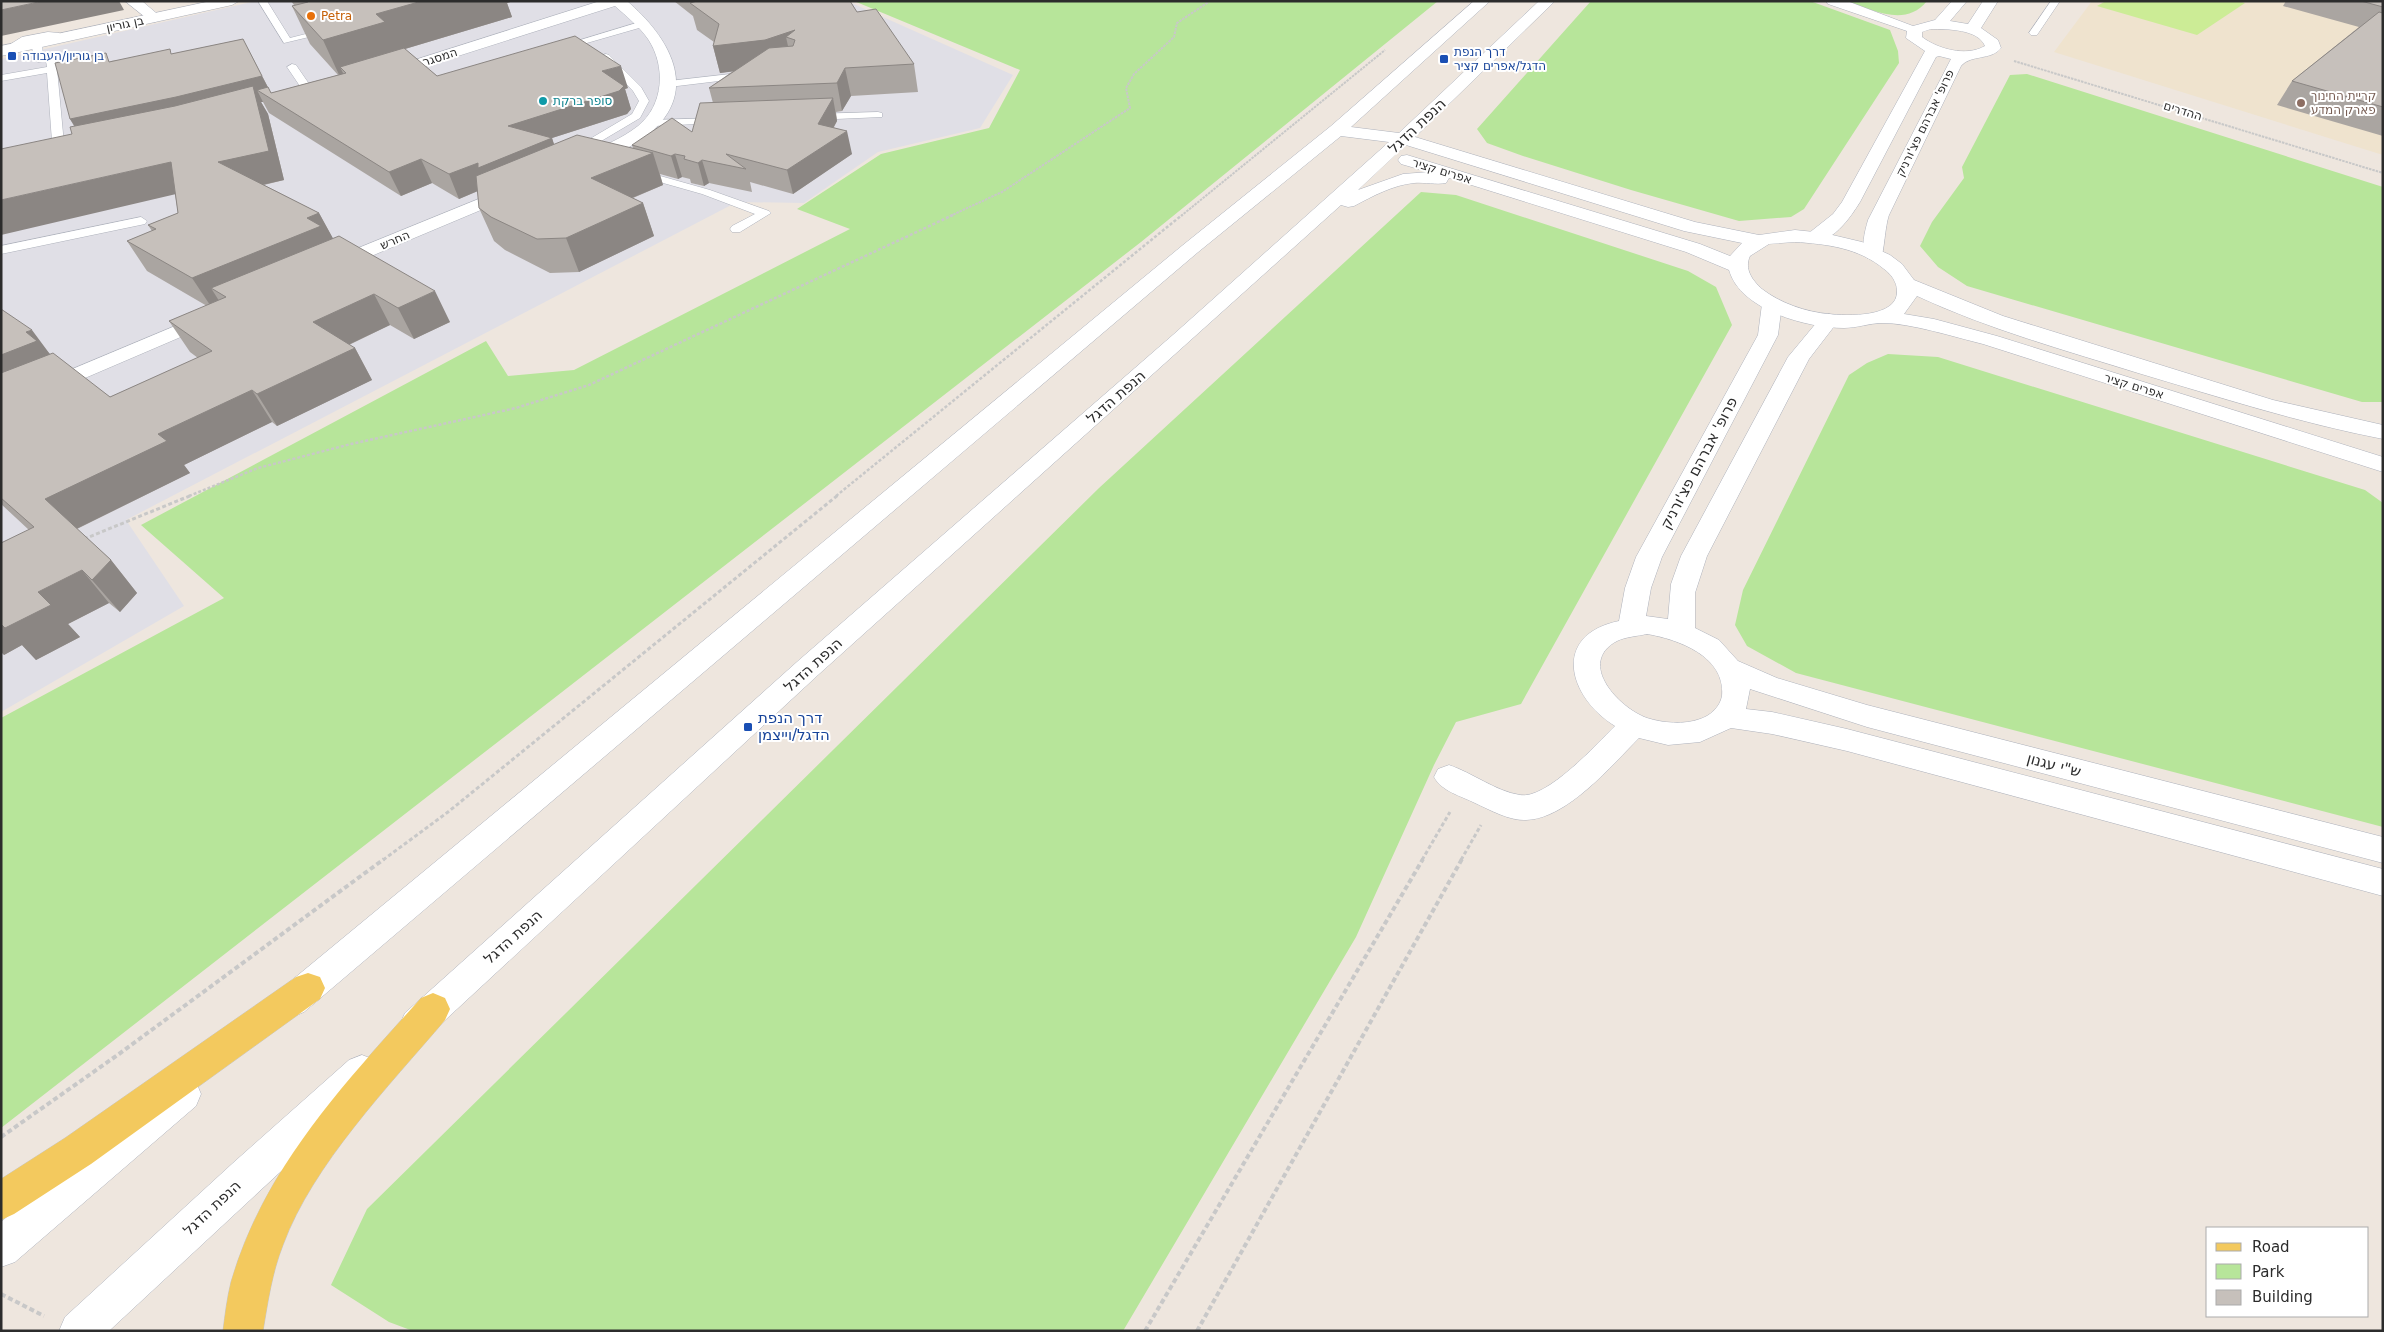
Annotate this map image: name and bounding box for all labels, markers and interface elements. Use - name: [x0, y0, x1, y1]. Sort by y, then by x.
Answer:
- place label: Petra: [321, 9, 352, 23]
- marker: Petra: [305, 10, 317, 22]
- street label: בן גוריון: [105, 13, 145, 35]
- street label: המסגר: [421, 45, 459, 69]
- place label: דרך הנפת הדגל/אפרים קציר: [1454, 45, 1546, 73]
- place label: בן גוריון/העבודה: [22, 49, 104, 63]
- marker: בן גוריון/העבודה: [6, 50, 18, 62]
- marker: דרך הנפת הדגל/אפרים קציר: [1438, 53, 1450, 65]
- street label: פרופ' אברהם פצ'ורניק: [1893, 67, 1957, 179]
- place label: קריית החינוך פארק המדע: [2311, 89, 2376, 117]
- place label: סופר ברקת: [553, 94, 612, 108]
- marker: סופר ברקת: [537, 95, 549, 107]
- street label: הנפת הדגל: [1384, 95, 1450, 157]
- marker: קריית החינוך פארק המדע: [2295, 97, 2307, 109]
- street label: ההדרים: [2162, 99, 2204, 123]
- street label: אפרים קציר: [1410, 155, 1474, 187]
- street label: החרש: [378, 228, 412, 252]
- street label: הנפת הדגל: [1083, 366, 1149, 428]
- street label: אפרים קציר: [2102, 370, 2166, 402]
- street label: פרופ' אברהם פצ'ורניק: [1657, 394, 1741, 532]
- street label: הנפת הדגל: [780, 634, 846, 696]
- place label: דרך הנפת הדגל/וייצמן: [758, 709, 830, 744]
- marker: דרך הנפת הדגל/וייצמן: [742, 721, 754, 733]
- street label: ש"י עגנון: [2025, 749, 2083, 781]
- street label: הנפת הדגל: [480, 906, 546, 968]
- street label: הנפת הדגל: [179, 1177, 245, 1239]
- legend: [2206, 1227, 2369, 1317]
- text: Road: [2252, 1238, 2290, 1256]
- text: Park: [2252, 1263, 2285, 1281]
- text: Building: [2252, 1288, 2313, 1306]

